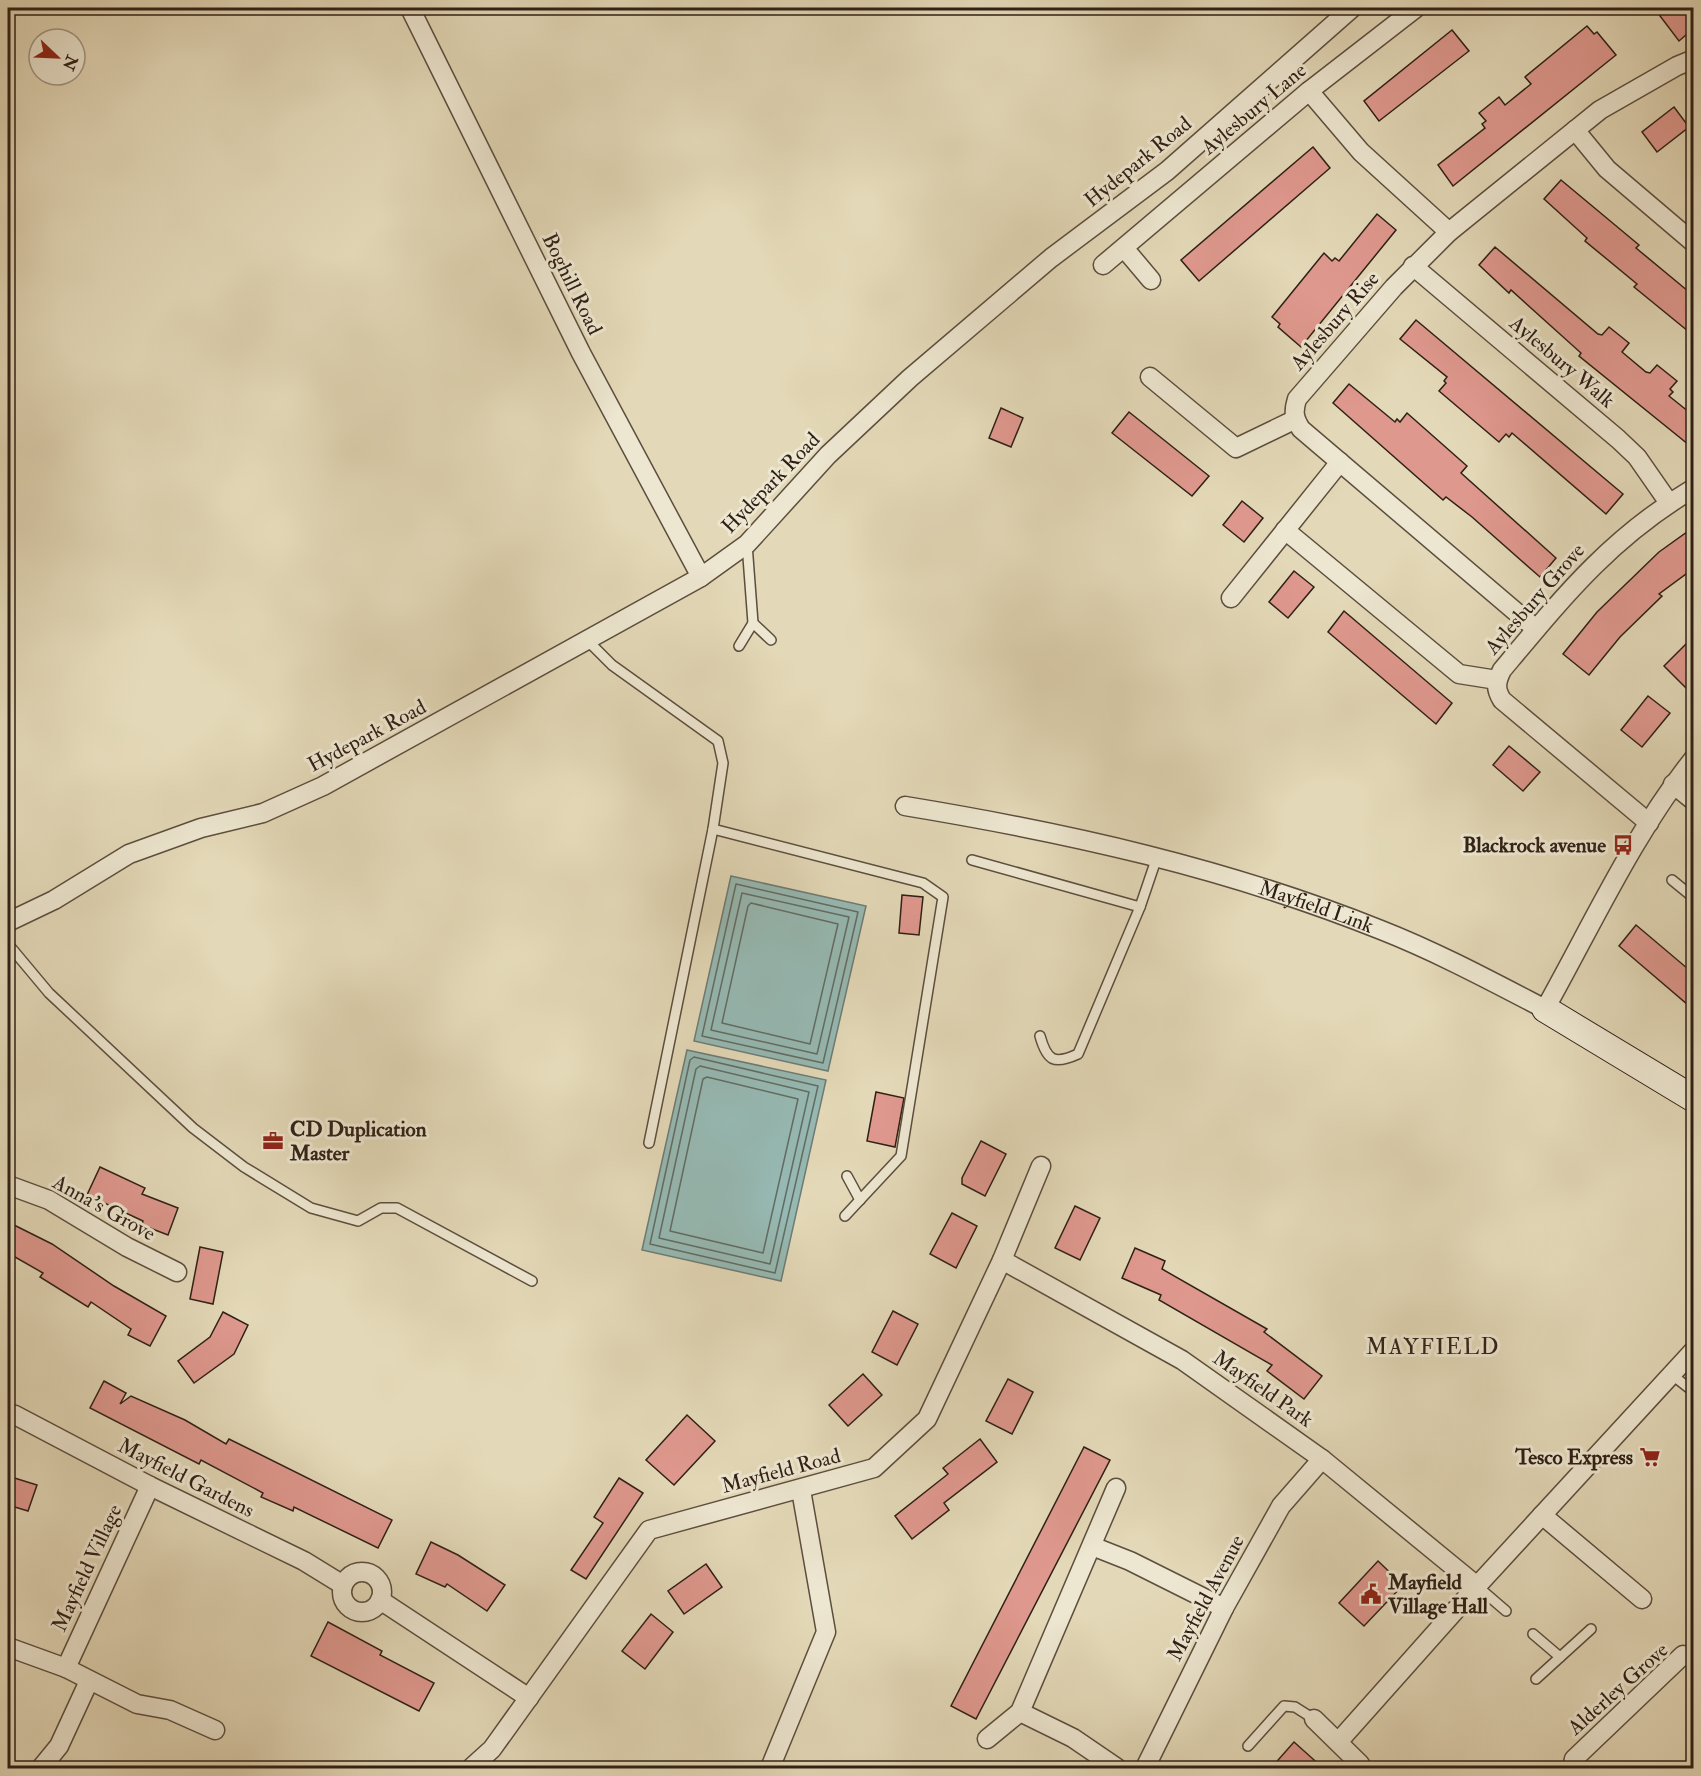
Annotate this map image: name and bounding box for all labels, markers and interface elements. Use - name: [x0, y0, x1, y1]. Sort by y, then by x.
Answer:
- north arrow: [27, 27, 87, 87]
- text: N: [58, 51, 82, 74]
- street label: Aylesbury Lane: [1195, 57, 1312, 162]
- street label: Hydepark Road: [1079, 110, 1198, 214]
- street label: Boghill Road: [536, 229, 609, 340]
- street label: Aylesbury Rise: [1284, 266, 1386, 377]
- street label: Aylesbury Walk: [1503, 309, 1620, 414]
- street label: Hydepark Road: [716, 426, 826, 539]
- street label: Aylesbury Grove: [1479, 538, 1591, 661]
- street label: Hydepark Road: [303, 693, 432, 779]
- place label: Blackrock avenue: [1463, 832, 1606, 859]
- bus stop icon: Blackrock avenue: [1611, 833, 1635, 857]
- street label: Mayfield Link: [1255, 874, 1378, 939]
- place label: CD Duplication Master: [289, 1116, 427, 1167]
- office icon: CD Duplication Master: [261, 1129, 285, 1153]
- street label: Anna's Grove: [47, 1168, 160, 1247]
- district label: MAYFIELD: [1366, 1333, 1500, 1361]
- street label: Mayfield Park: [1208, 1345, 1318, 1433]
- street label: Mayfield Gardens: [113, 1432, 259, 1524]
- street label: Mayfield Road: [719, 1442, 844, 1500]
- place label: Tesco Express: [1514, 1444, 1633, 1471]
- supermarket icon: Tesco Express: [1638, 1445, 1662, 1469]
- street label: Mayfield Village: [46, 1500, 128, 1636]
- street label: Mayfield Avenue: [1161, 1530, 1251, 1666]
- place label: Mayfield Village Hall: [1387, 1569, 1489, 1620]
- public building icon: Mayfield Village Hall: [1359, 1582, 1383, 1606]
- street label: Alderley Grove: [1561, 1637, 1674, 1742]

